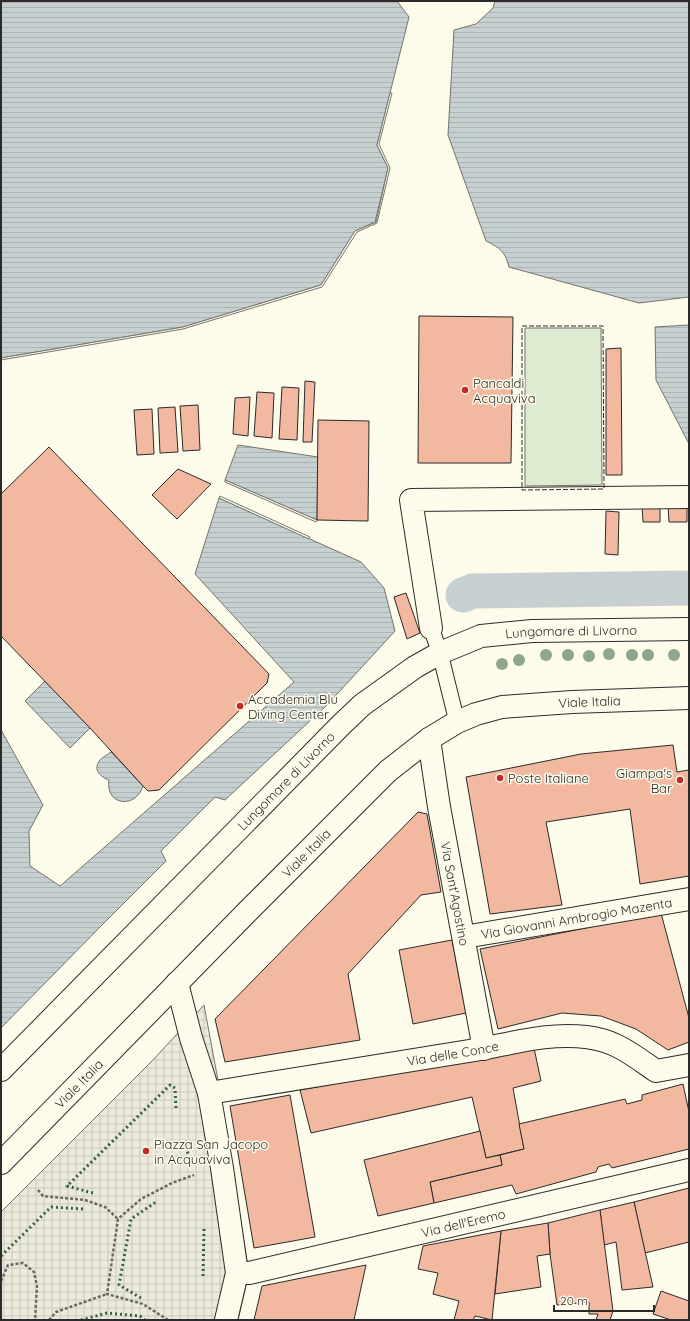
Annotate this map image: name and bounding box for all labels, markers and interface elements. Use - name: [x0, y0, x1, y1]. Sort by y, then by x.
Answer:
- place label: Pancaldi Acquaviva: [473, 375, 536, 406]
- marker: Pancaldi Acquaviva: [460, 385, 470, 395]
- street label: Lungomare di Livorno: [504, 622, 637, 642]
- place label: Accademia Blu Diving Center: [248, 691, 338, 722]
- street label: Viale Italia: [558, 692, 621, 711]
- marker: Accademia Blu Diving Center: [235, 701, 245, 711]
- street label: Lungomare di Livorno: [234, 728, 338, 833]
- place label: Giampa's Bar: [616, 765, 672, 796]
- place label: Poste Italiane: [508, 770, 589, 786]
- marker: Poste Italiane: [495, 773, 505, 783]
- marker: Giampa's Bar: [675, 775, 685, 785]
- street label: Viale Italia: [278, 825, 334, 881]
- street label: Via Sant'Agostino: [438, 841, 473, 947]
- street label: Via Giovanni Ambrogio Mazenta: [480, 894, 673, 942]
- street label: Via delle Conce: [406, 1038, 500, 1069]
- street label: Viale Italia: [51, 1056, 106, 1112]
- place label: Piazza San Jacopo in Acquaviva: [154, 1136, 268, 1167]
- marker: Piazza San Jacopo in Acquaviva: [141, 1146, 151, 1156]
- street label: Via dell'Eremo: [420, 1205, 507, 1240]
- scale bar: [554, 1287, 654, 1313]
- text: 20 m: [560, 1293, 588, 1308]

